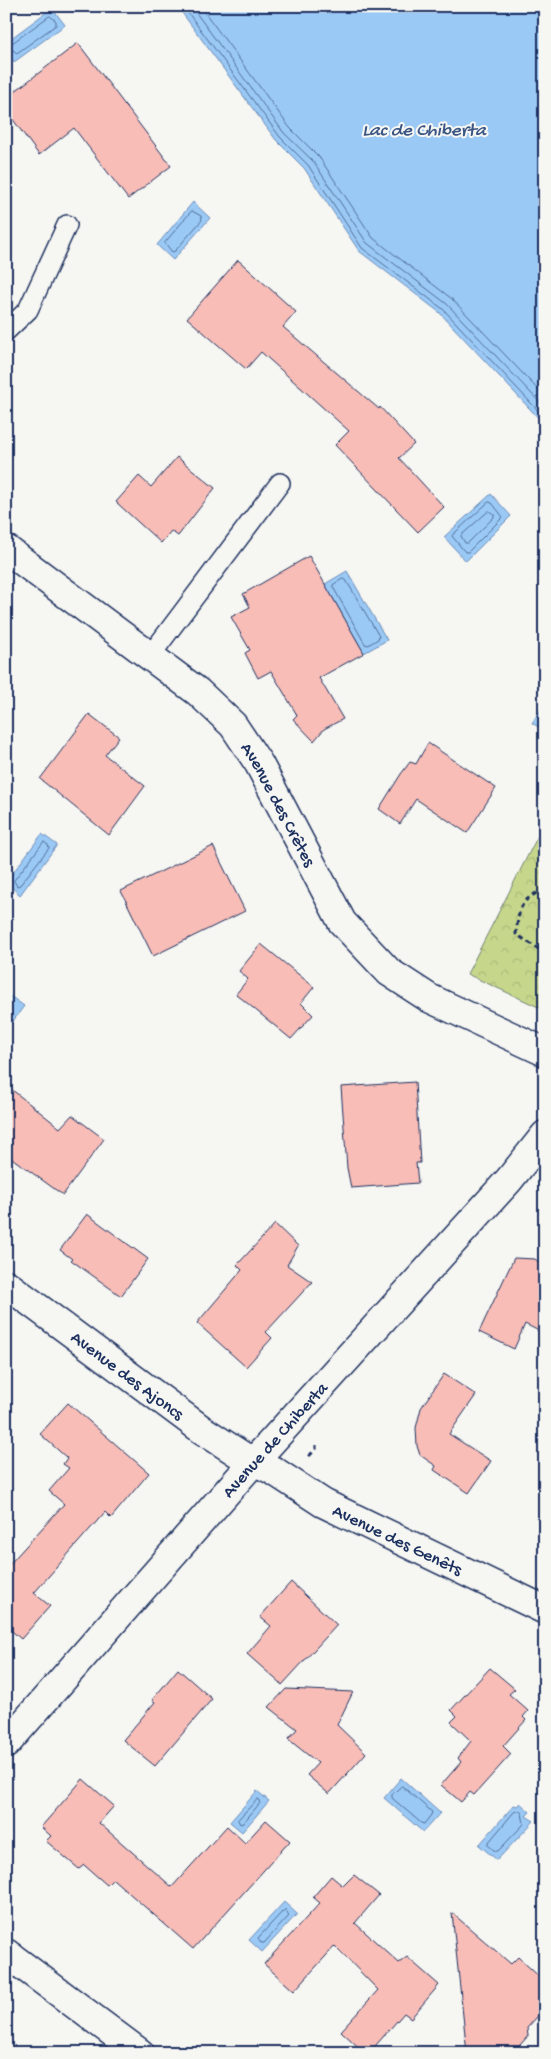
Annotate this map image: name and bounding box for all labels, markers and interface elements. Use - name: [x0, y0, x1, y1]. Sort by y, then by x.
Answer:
- water label: Lac de Chiberta: [362, 120, 487, 143]
- street label: Avenue des Crêtes: [235, 739, 320, 872]
- street label: Avenue des Ajoncs: [66, 1328, 188, 1426]
- street label: Avenue de Chiberta: [219, 1378, 334, 1503]
- street label: Avenue des Genêts: [328, 1501, 466, 1582]

